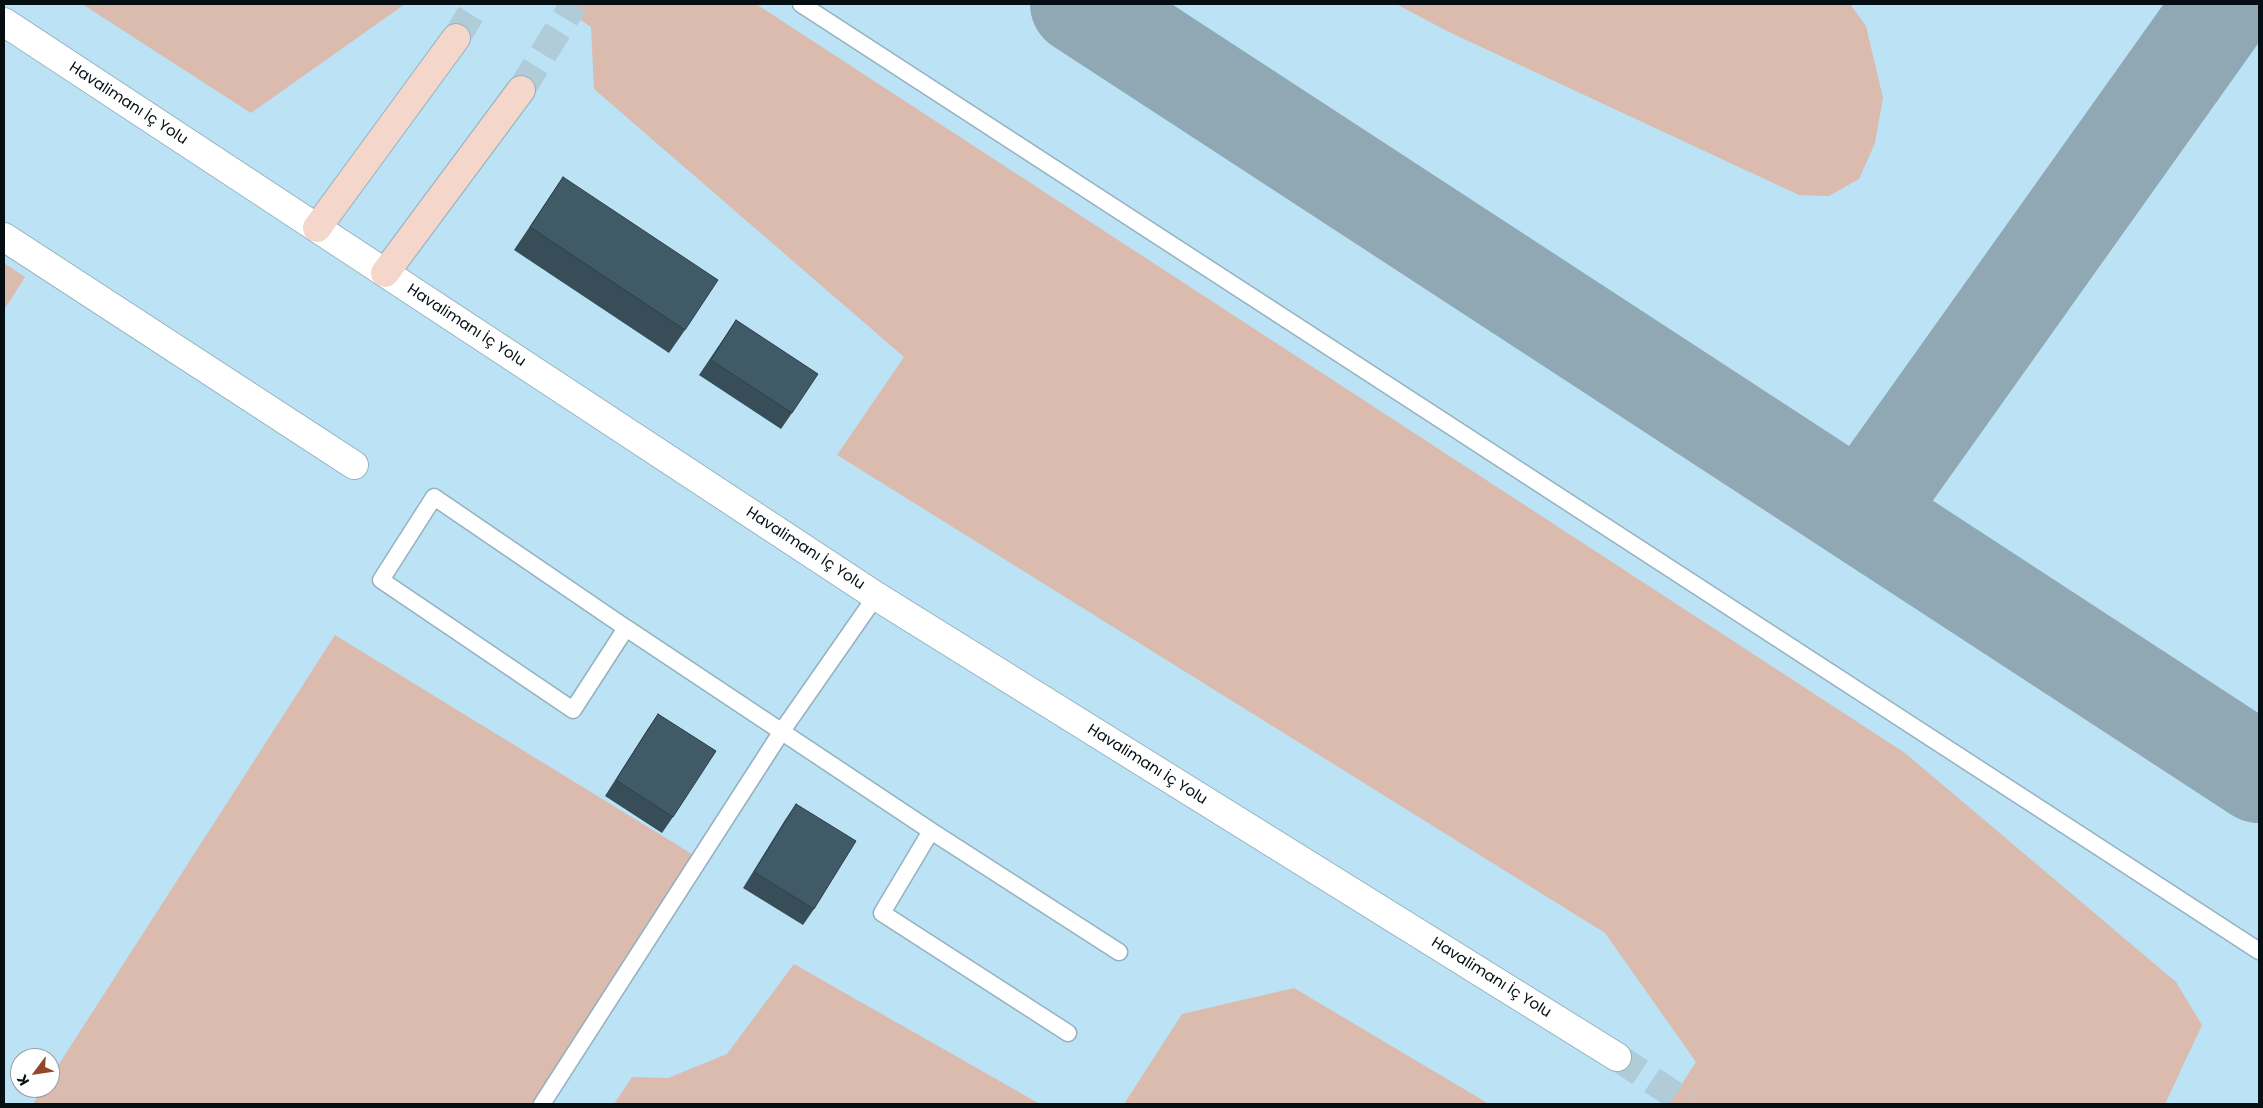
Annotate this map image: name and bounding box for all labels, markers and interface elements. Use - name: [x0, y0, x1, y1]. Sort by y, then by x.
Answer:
- street label: Havalimanı İç Yolu: [65, 59, 191, 149]
- street label: Havalimanı İç Yolu: [403, 281, 529, 371]
- street label: Havalimanı İç Yolu: [742, 504, 868, 594]
- street label: Havalimanı İç Yolu: [1084, 721, 1210, 809]
- street label: Havalimanı İç Yolu: [1428, 934, 1554, 1022]
- north arrow: [10, 1048, 60, 1098]
- text: K: [12, 1071, 34, 1090]

